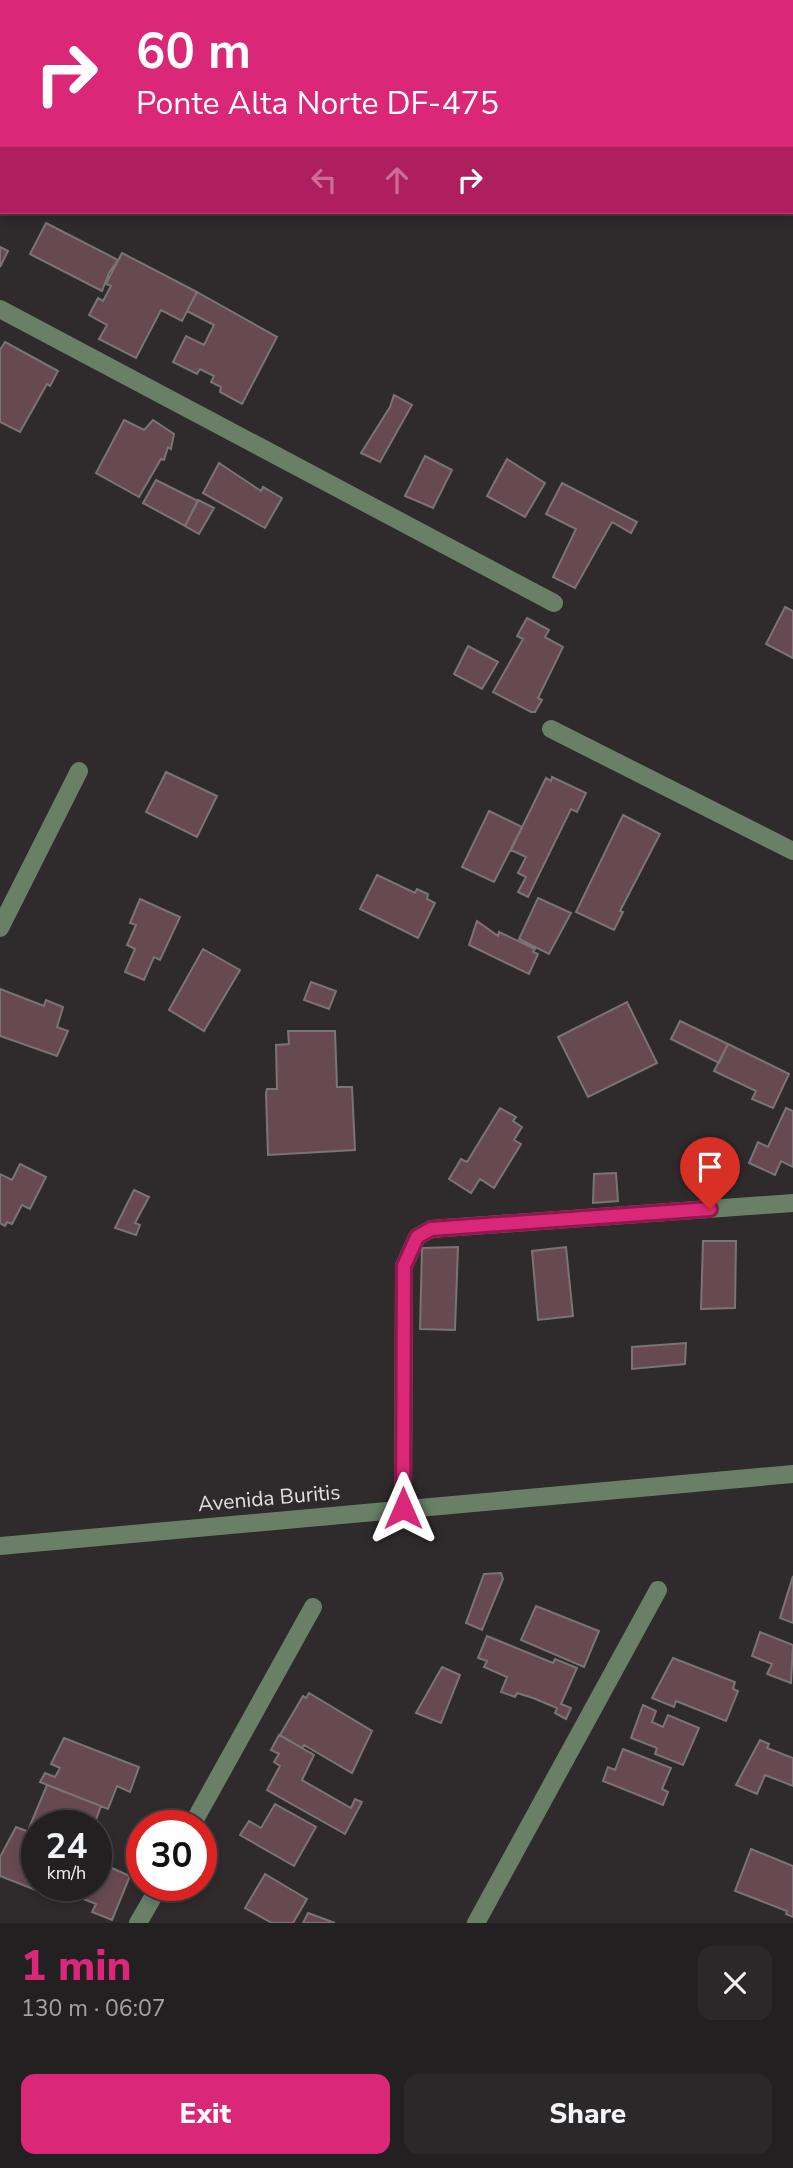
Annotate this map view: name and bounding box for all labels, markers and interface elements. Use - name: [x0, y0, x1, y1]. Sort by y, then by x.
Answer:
- text: 60 m: [136, 18, 251, 85]
- icon: right: [21, 28, 112, 119]
- text: Ponte Alta Norte DF-475: [136, 82, 499, 125]
- icon: left: [305, 161, 343, 199]
- icon: ahead: [378, 161, 416, 199]
- icon: right: [451, 161, 489, 199]
- pin: [680, 1137, 740, 1209]
- icon: arrive: [691, 1148, 729, 1186]
- position arrow: [366, 1471, 440, 1545]
- street label: Avenida Buritis: [197, 1478, 341, 1518]
- speed limit sign: 30: [126, 1810, 217, 1901]
- text: 24: [45, 1823, 88, 1870]
- text: km/h: [47, 1861, 86, 1885]
- text: 1 min: [21, 1938, 131, 1995]
- button: close: [698, 1946, 772, 2020]
- text: 130 m · 06:07: [21, 1993, 166, 2024]
- button: Exit: [21, 2074, 390, 2154]
- button: Share: [404, 2074, 772, 2154]

